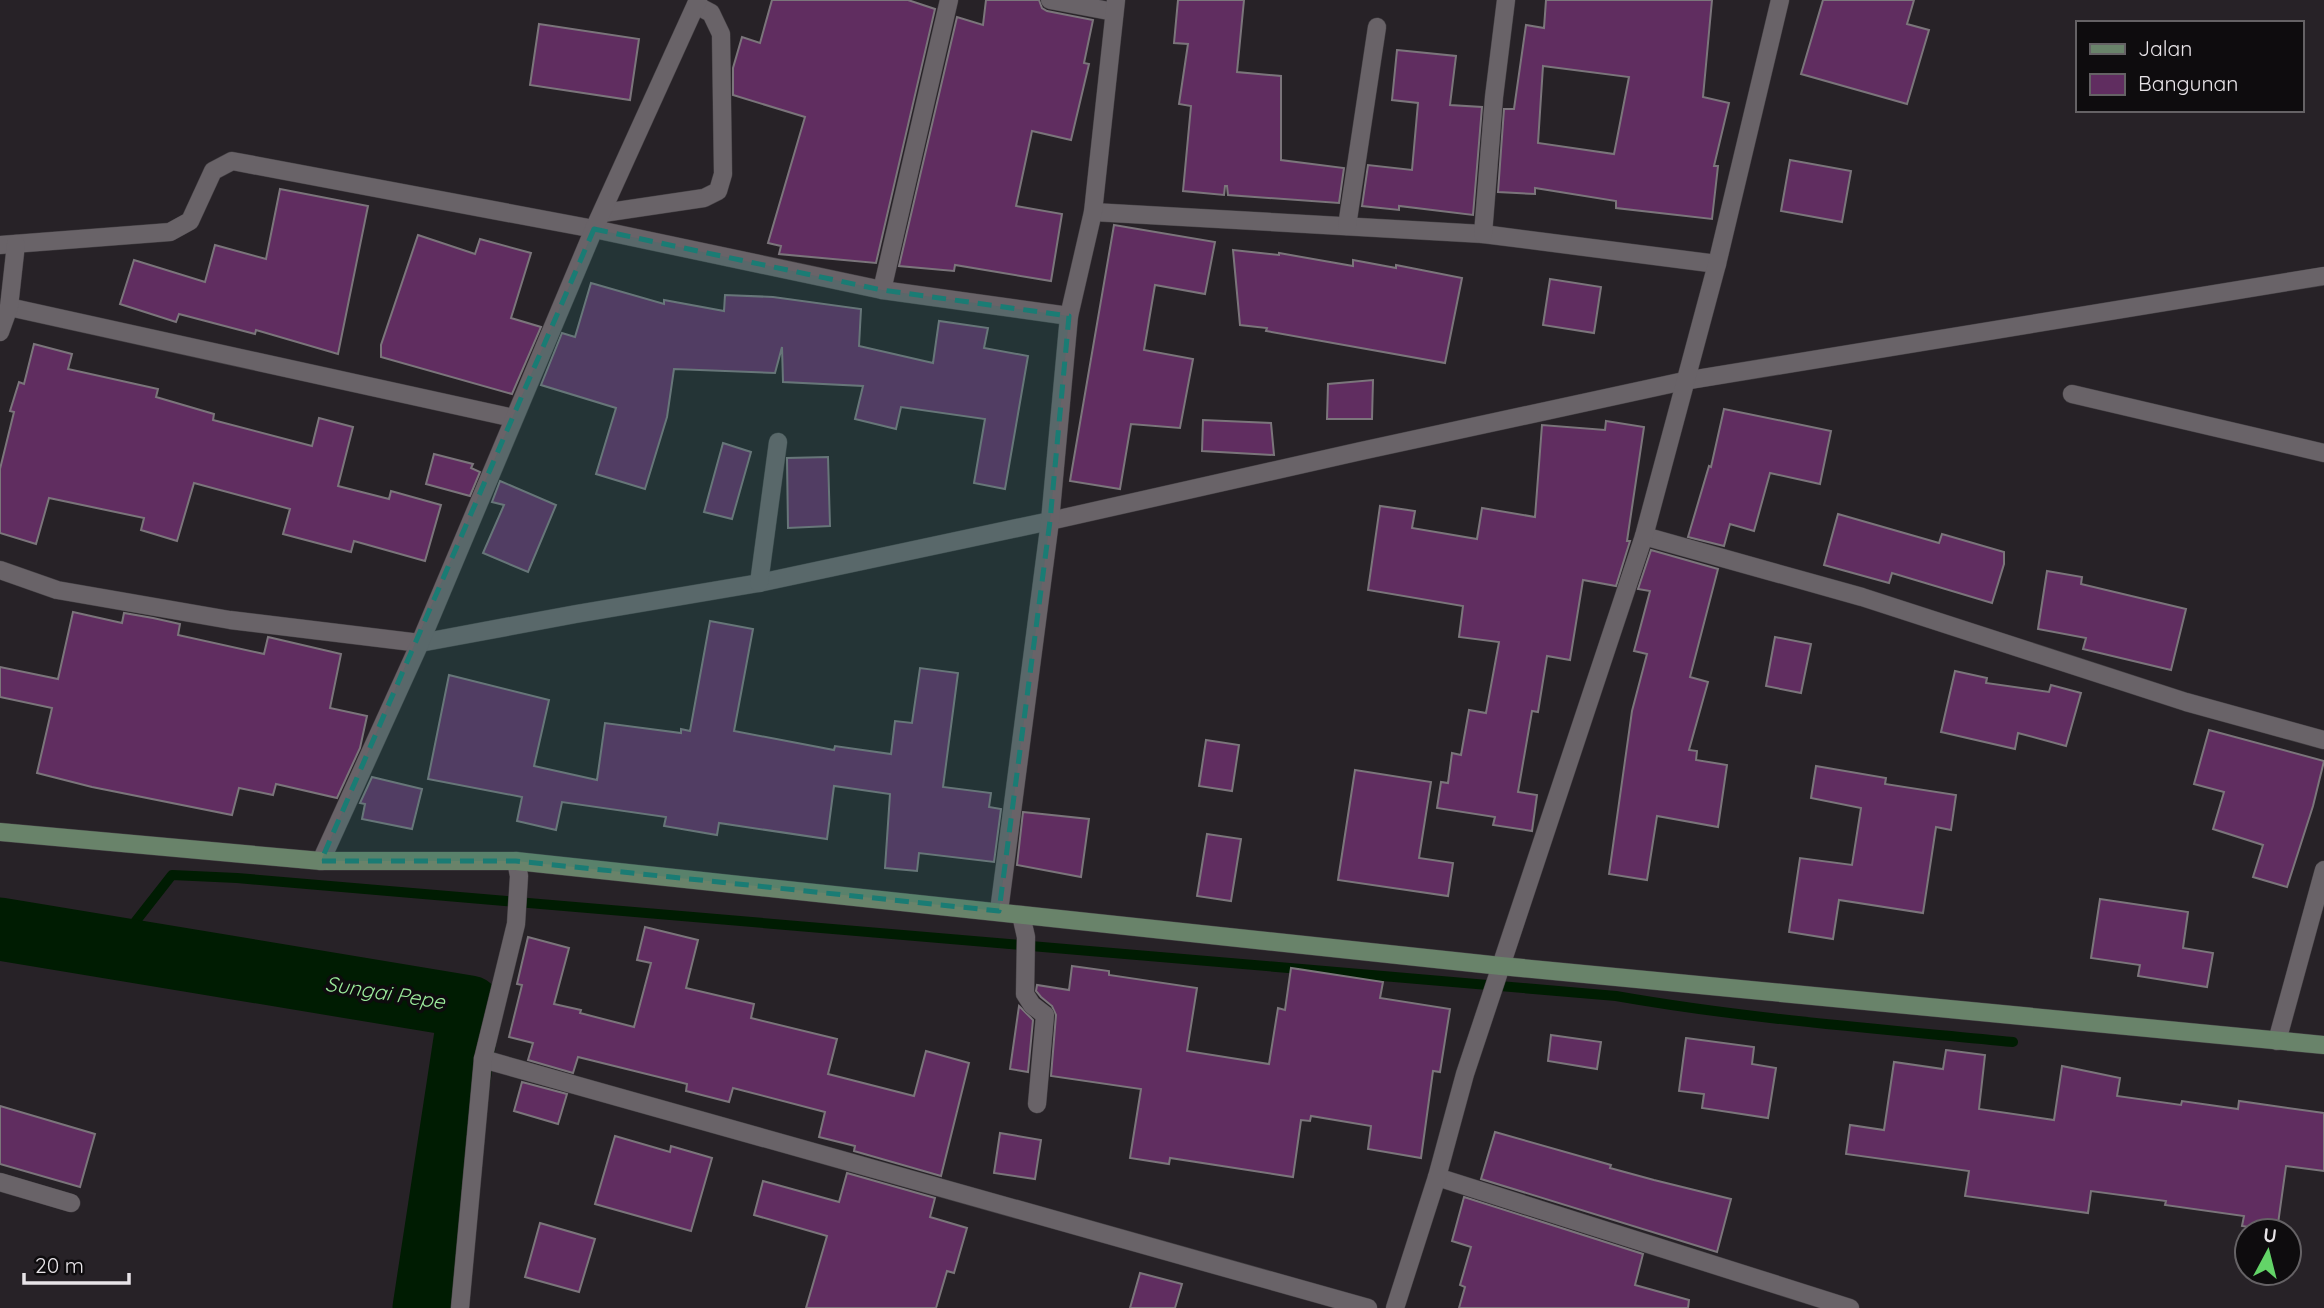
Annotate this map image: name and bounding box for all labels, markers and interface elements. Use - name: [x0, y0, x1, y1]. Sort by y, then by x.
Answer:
- legend: [2076, 21, 2303, 112]
- text: Jalan: [2138, 35, 2192, 61]
- text: Bangunan: [2138, 70, 2238, 96]
- water label: Sungai Pepe: [324, 970, 448, 1014]
- north arrow: [2233, 1217, 2303, 1287]
- text: U: [2262, 1222, 2278, 1248]
- scale bar: [24, 1242, 130, 1286]
- text: 20 m: [35, 1252, 84, 1278]

